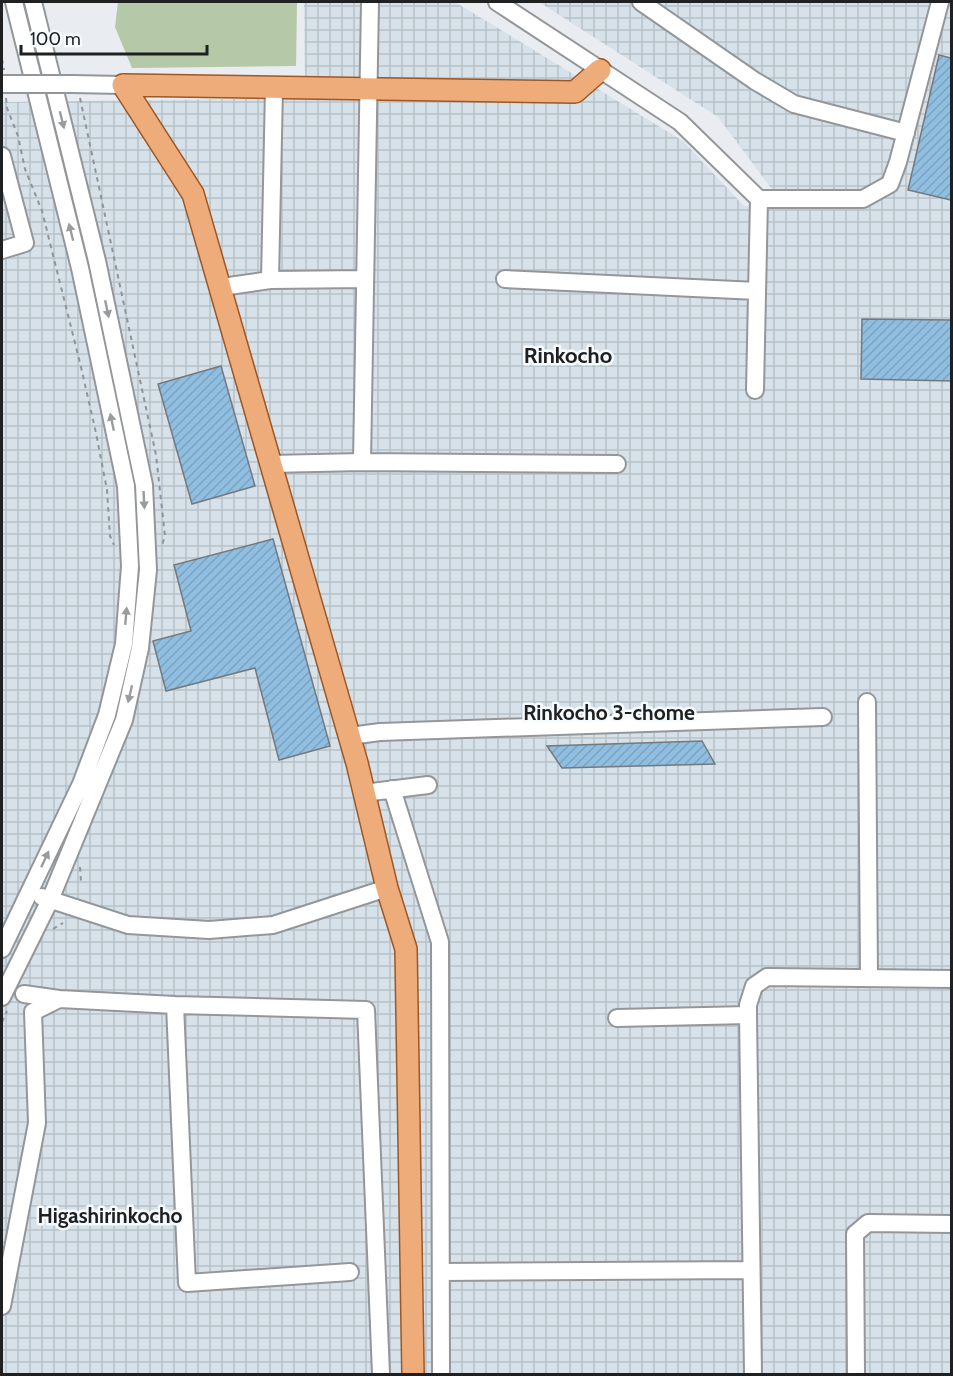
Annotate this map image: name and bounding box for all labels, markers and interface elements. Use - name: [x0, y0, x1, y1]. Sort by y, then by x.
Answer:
- scale bar: [21, 18, 207, 56]
- text: 100 m: [30, 28, 81, 50]
- one-way arrow: [57, 110, 67, 129]
- one-way arrow: [66, 222, 76, 241]
- one-way arrow: [103, 300, 112, 319]
- district label: Rinkocho: [524, 342, 612, 369]
- one-way arrow: [107, 413, 116, 432]
- one-way arrow: [140, 491, 149, 510]
- one-way arrow: [121, 606, 131, 625]
- one-way arrow: [124, 685, 134, 703]
- district label: Rinkocho 3-chome: [523, 700, 695, 725]
- one-way arrow: [41, 850, 50, 867]
- district label: Higashirinkocho: [37, 1203, 183, 1228]

